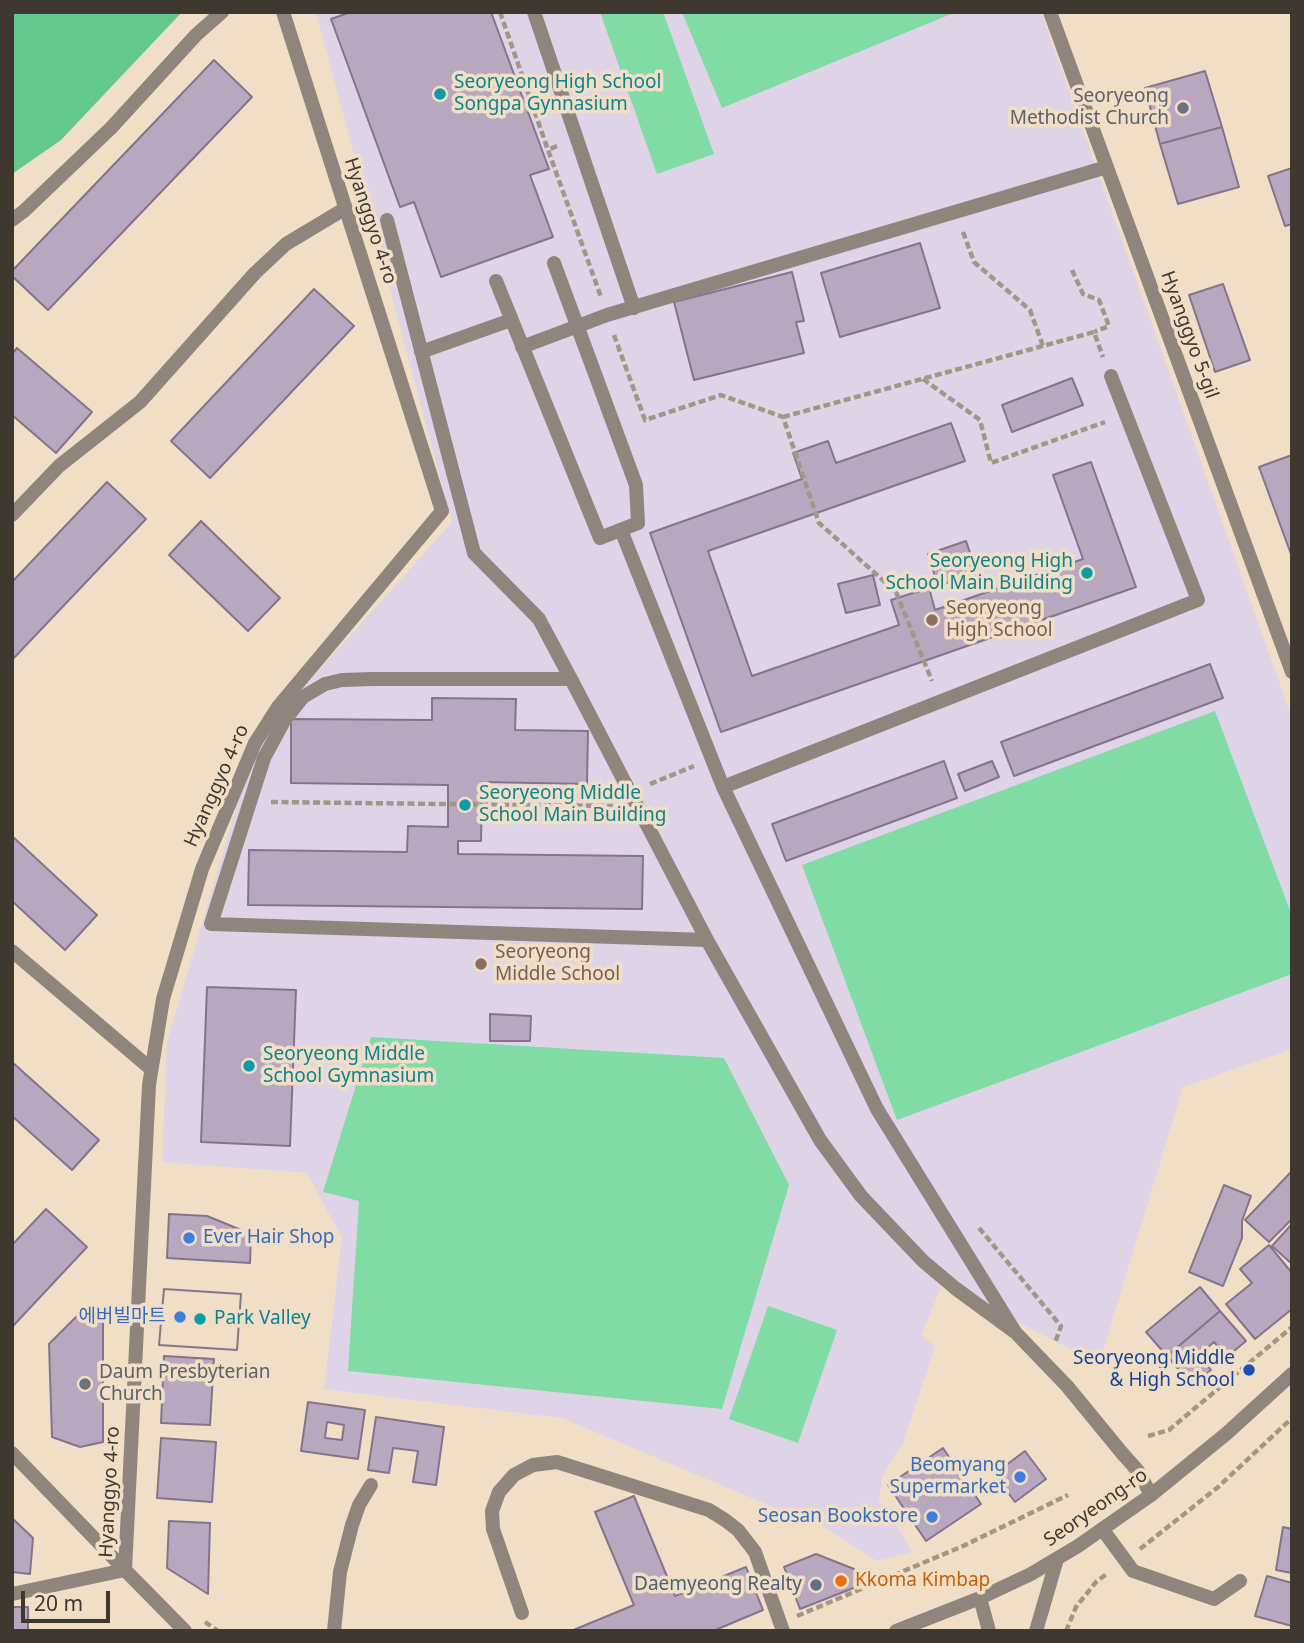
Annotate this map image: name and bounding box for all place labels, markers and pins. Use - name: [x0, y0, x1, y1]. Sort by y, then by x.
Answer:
- place label: Seoryeong High School Songpa Gynnasium: [454, 72, 661, 116]
- marker: Seoryeong High School Songpa Gynnasium: [432, 86, 448, 102]
- place label: Seoryeong Methodist Church: [1010, 86, 1169, 130]
- marker: Seoryeong Methodist Church: [1175, 100, 1191, 116]
- place label: Seoryeong High School Main Building: [885, 551, 1073, 595]
- marker: Seoryeong High School Main Building: [1079, 565, 1095, 581]
- place label: Seoryeong High School: [946, 598, 1053, 642]
- marker: Seoryeong High School: [924, 612, 940, 628]
- place label: Seoryeong Middle School Main Building: [479, 783, 667, 827]
- marker: Seoryeong Middle School Main Building: [457, 797, 473, 813]
- place label: Seoryeong Middle School: [495, 942, 620, 986]
- marker: Seoryeong Middle School: [473, 956, 489, 972]
- place label: Seoryeong Middle School Gymnasium: [263, 1044, 434, 1088]
- marker: Seoryeong Middle School Gymnasium: [241, 1058, 257, 1074]
- place label: Ever Hair Shop: [203, 1227, 334, 1249]
- marker: Ever Hair Shop: [181, 1230, 197, 1246]
- place label: 에버빌마트: [79, 1306, 166, 1328]
- place label: Park Valley: [214, 1308, 311, 1330]
- marker: 에버빌마트: [172, 1309, 188, 1325]
- marker: Park Valley: [192, 1311, 208, 1327]
- place label: Seoryeong Middle & High School: [1073, 1348, 1235, 1392]
- place label: Daum Presbyterian Church: [99, 1362, 270, 1406]
- marker: Seoryeong Middle & High School: [1241, 1362, 1257, 1378]
- marker: Daum Presbyterian Church: [77, 1376, 93, 1392]
- place label: Beomyang Supermarket: [890, 1455, 1006, 1499]
- marker: Beomyang Supermarket: [1012, 1469, 1028, 1485]
- place label: Seosan Bookstore: [758, 1506, 918, 1528]
- marker: Seosan Bookstore: [924, 1509, 940, 1525]
- place label: Kkoma Kimbap: [855, 1570, 990, 1592]
- marker: Kkoma Kimbap: [833, 1573, 849, 1589]
- place label: Daemyeong Realty: [634, 1574, 802, 1596]
- marker: Daemyeong Realty: [808, 1577, 824, 1593]

